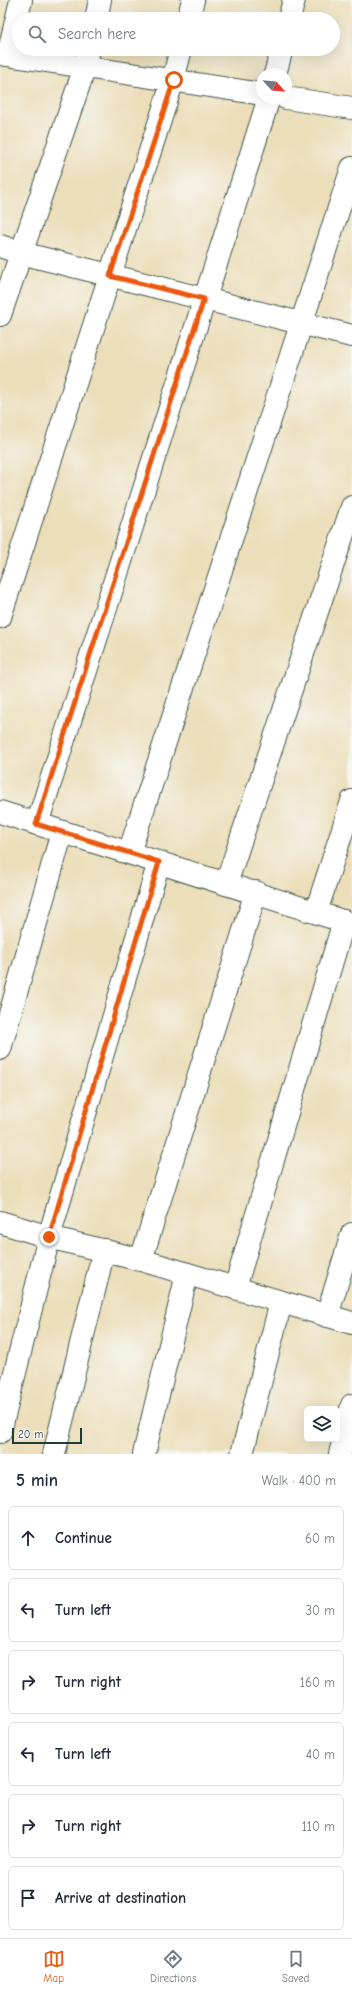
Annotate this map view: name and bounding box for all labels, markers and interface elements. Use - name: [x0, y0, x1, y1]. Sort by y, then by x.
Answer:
- search box: [12, 12, 340, 56]
- icon: search: [26, 23, 48, 45]
- text: Search here: [58, 25, 136, 43]
- north arrow: [256, 68, 292, 104]
- route start: [165, 71, 183, 89]
- route end: [40, 1228, 58, 1246]
- map controls: [304, 1406, 340, 1442]
- button: layers: [304, 1406, 340, 1442]
- scale bar: [12, 1426, 82, 1445]
- text: 20 m: [18, 1428, 43, 1441]
- text: 5 min: [16, 1471, 58, 1490]
- text: Walk · 400 m: [262, 1473, 336, 1488]
- icon: ahead: [17, 1527, 39, 1549]
- text: Continue: [55, 1529, 112, 1547]
- text: 60 m: [305, 1531, 335, 1546]
- icon: left: [17, 1599, 39, 1621]
- text: Turn left: [55, 1601, 111, 1619]
- text: 30 m: [305, 1603, 335, 1618]
- icon: right: [17, 1671, 39, 1693]
- text: Turn right: [55, 1673, 121, 1691]
- text: 160 m: [300, 1675, 335, 1690]
- icon: left: [17, 1743, 39, 1765]
- text: Turn left: [55, 1745, 111, 1763]
- text: 40 m: [306, 1747, 335, 1762]
- icon: right: [17, 1815, 39, 1837]
- text: Turn right: [55, 1817, 121, 1835]
- text: 110 m: [302, 1819, 335, 1834]
- icon: arrive: [17, 1887, 39, 1909]
- text: Arrive at destination: [55, 1889, 186, 1907]
- tab: Map: [43, 1948, 65, 1985]
- tab: Directions: [150, 1948, 197, 1985]
- tab: Saved: [282, 1948, 309, 1985]

